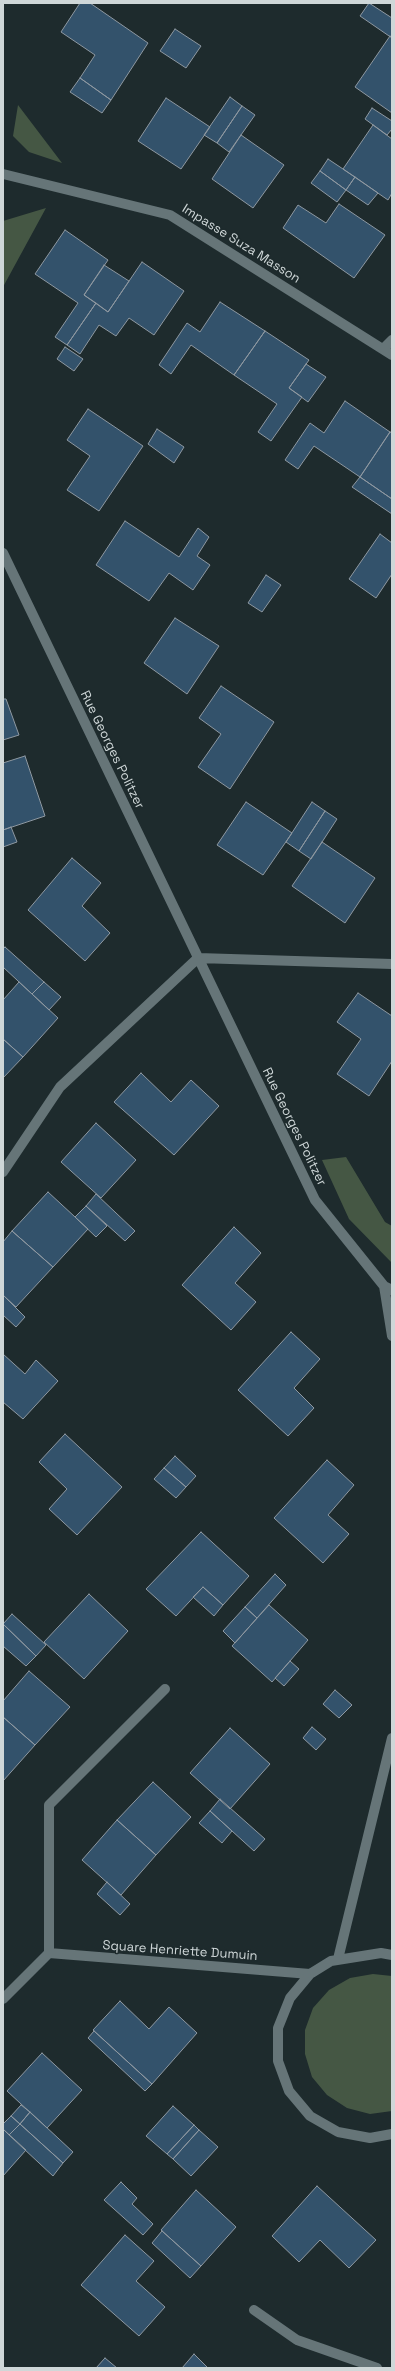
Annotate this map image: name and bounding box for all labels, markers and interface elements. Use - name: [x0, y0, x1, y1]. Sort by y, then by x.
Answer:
- street label: Impasse Suza Masson: [179, 201, 303, 287]
- street label: Rue Georges Politzer: [77, 688, 147, 812]
- street label: Rue Georges Politzer: [259, 1065, 329, 1189]
- street label: Square Henriette Dumuin: [102, 1938, 258, 1964]

